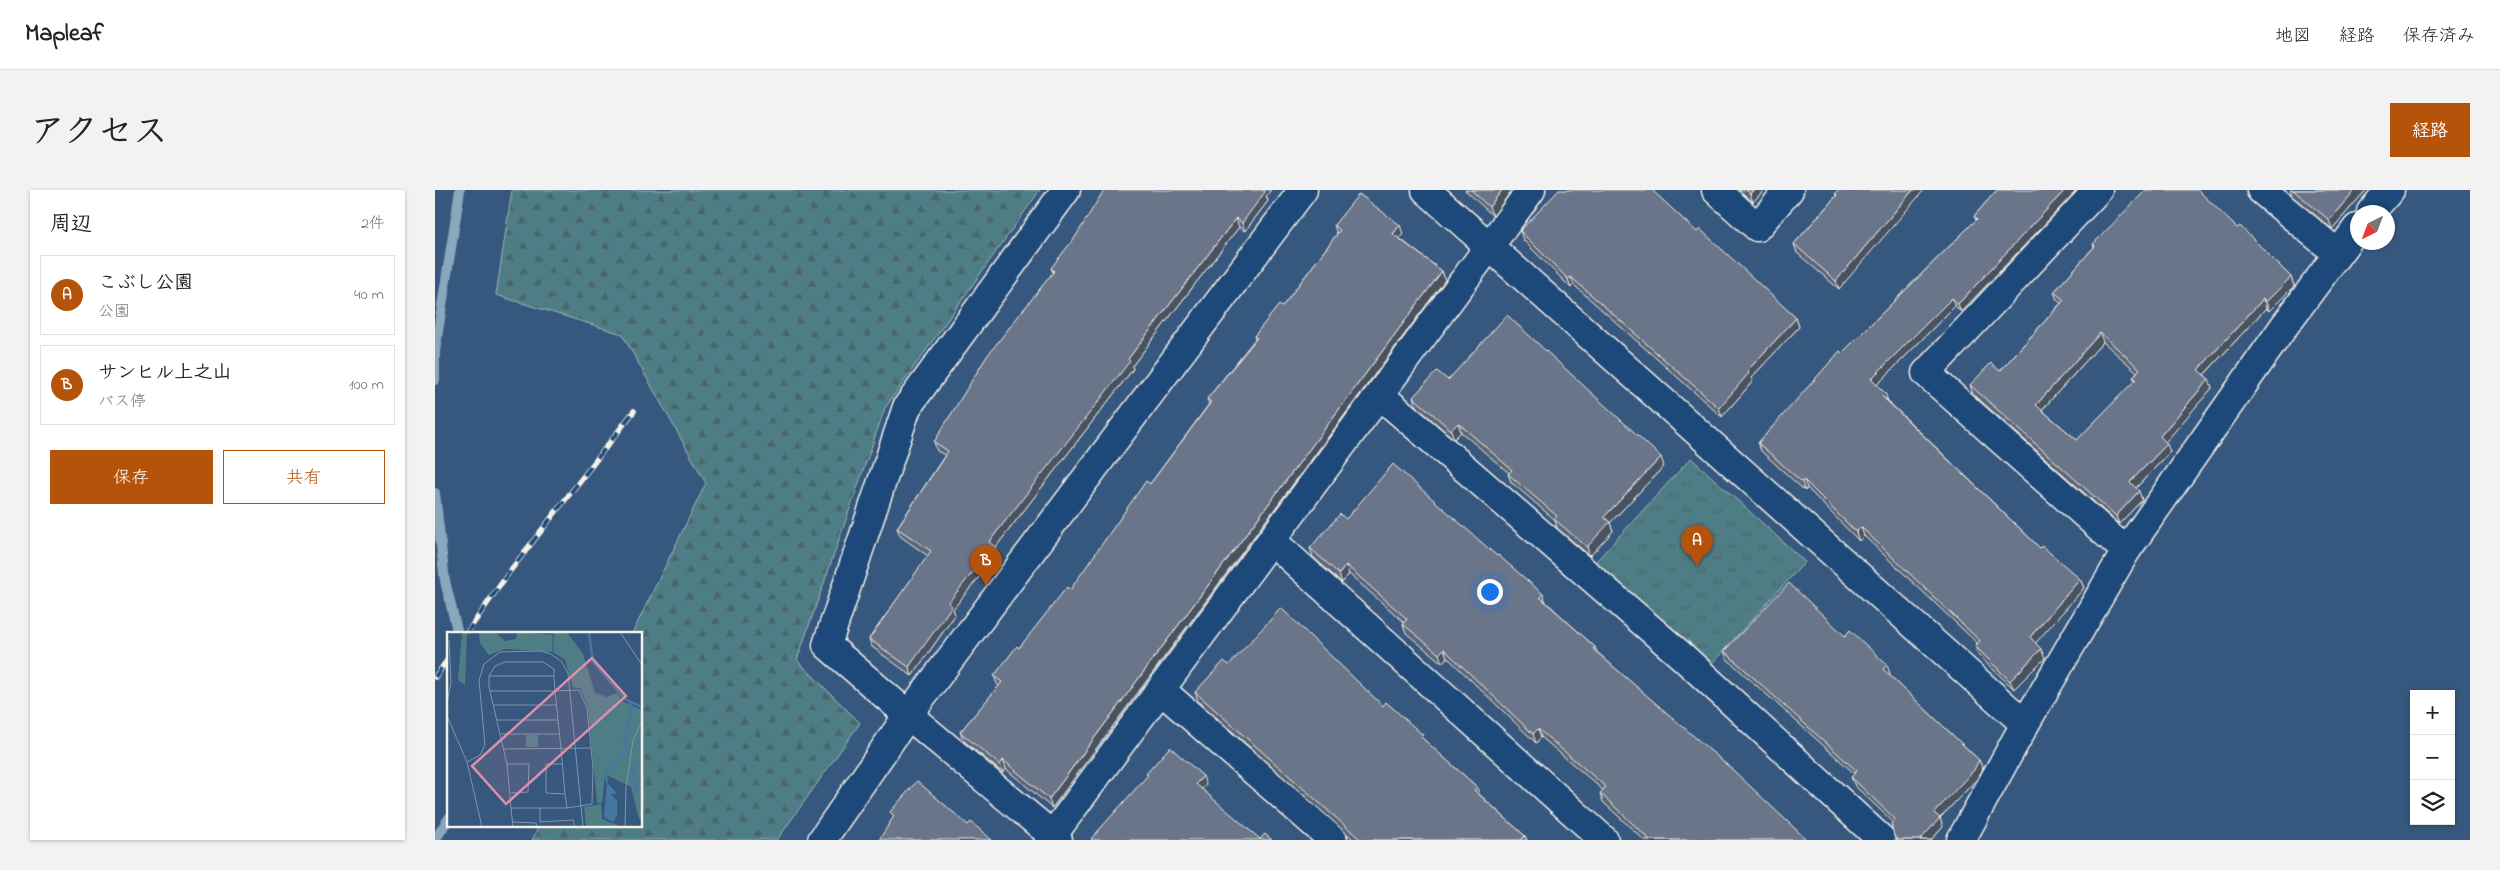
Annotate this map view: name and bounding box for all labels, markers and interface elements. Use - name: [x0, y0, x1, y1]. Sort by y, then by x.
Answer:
- text: Mapleaf: [25, 17, 104, 52]
- text: 地図: [2275, 24, 2311, 50]
- text: 経路: [2339, 24, 2375, 50]
- text: 保存済み: [2403, 24, 2475, 50]
- button: 経路: [2390, 103, 2470, 157]
- text: アクセス: [30, 108, 168, 159]
- north arrow: [2350, 205, 2395, 250]
- text: 周辺: [50, 210, 92, 240]
- text: 2件: [361, 212, 385, 236]
- text: こぶし公園: [98, 270, 193, 297]
- text: A: [62, 283, 72, 307]
- text: 40 m: [354, 283, 384, 307]
- text: 公園: [98, 300, 130, 324]
- text: サンヒル上之山: [98, 360, 231, 387]
- text: B: [62, 373, 72, 397]
- text: 100 m: [349, 373, 384, 397]
- text: バス停: [98, 390, 146, 414]
- button: 保存: [50, 450, 213, 504]
- button: 共有: [223, 450, 385, 504]
- pin: A: [1681, 525, 1713, 566]
- pin: B: [970, 545, 1002, 586]
- your location: [1477, 579, 1503, 605]
- inset map: [447, 632, 643, 828]
- map controls: [2410, 690, 2455, 825]
- button: +: [2410, 690, 2455, 735]
- button: −: [2410, 735, 2455, 780]
- button: layers: [2410, 780, 2455, 825]

